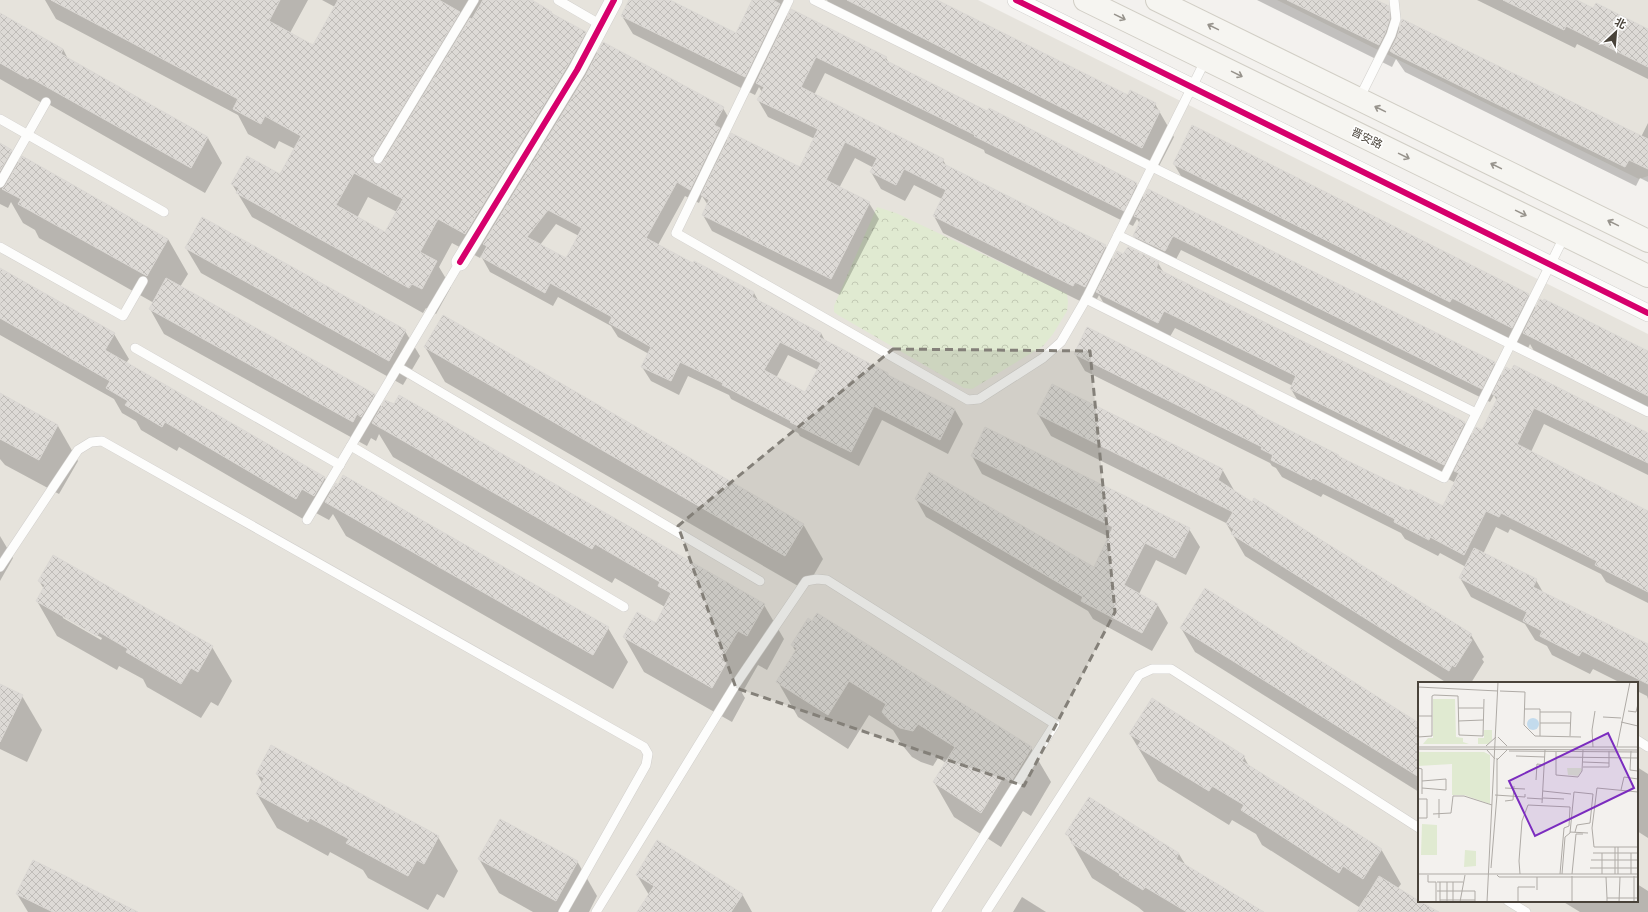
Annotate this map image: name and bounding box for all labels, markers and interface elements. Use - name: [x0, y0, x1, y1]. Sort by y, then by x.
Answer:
- north arrow: [1596, 12, 1636, 52]
- one-way arrow: [1114, 14, 1126, 21]
- text: 北: [1612, 14, 1628, 32]
- one-way arrow: [1207, 23, 1219, 30]
- one-way arrow: [1231, 71, 1243, 78]
- one-way arrow: [1374, 105, 1386, 112]
- street label: 晋安路: [1349, 124, 1385, 152]
- one-way arrow: [1398, 153, 1410, 160]
- one-way arrow: [1491, 162, 1503, 169]
- one-way arrow: [1515, 210, 1527, 217]
- one-way arrow: [1607, 219, 1619, 227]
- inset map: [1418, 682, 1638, 902]

